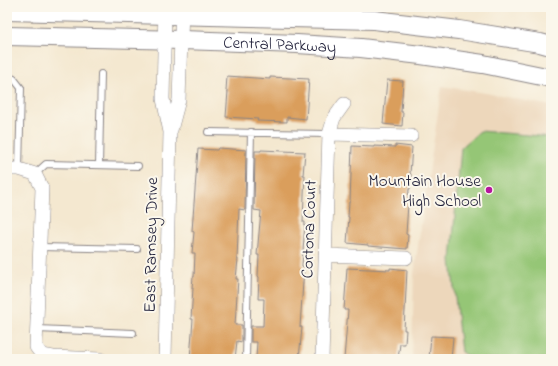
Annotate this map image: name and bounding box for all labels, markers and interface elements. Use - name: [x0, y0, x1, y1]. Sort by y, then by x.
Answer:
- street label: Central Parkway: [223, 30, 337, 61]
- place label: Mountain House High School: [369, 169, 481, 216]
- street label: East Ramsey Drive: [138, 177, 166, 313]
- street label: Cortona Court: [295, 179, 324, 279]
- marker: Mountain House High School: [484, 185, 494, 195]

